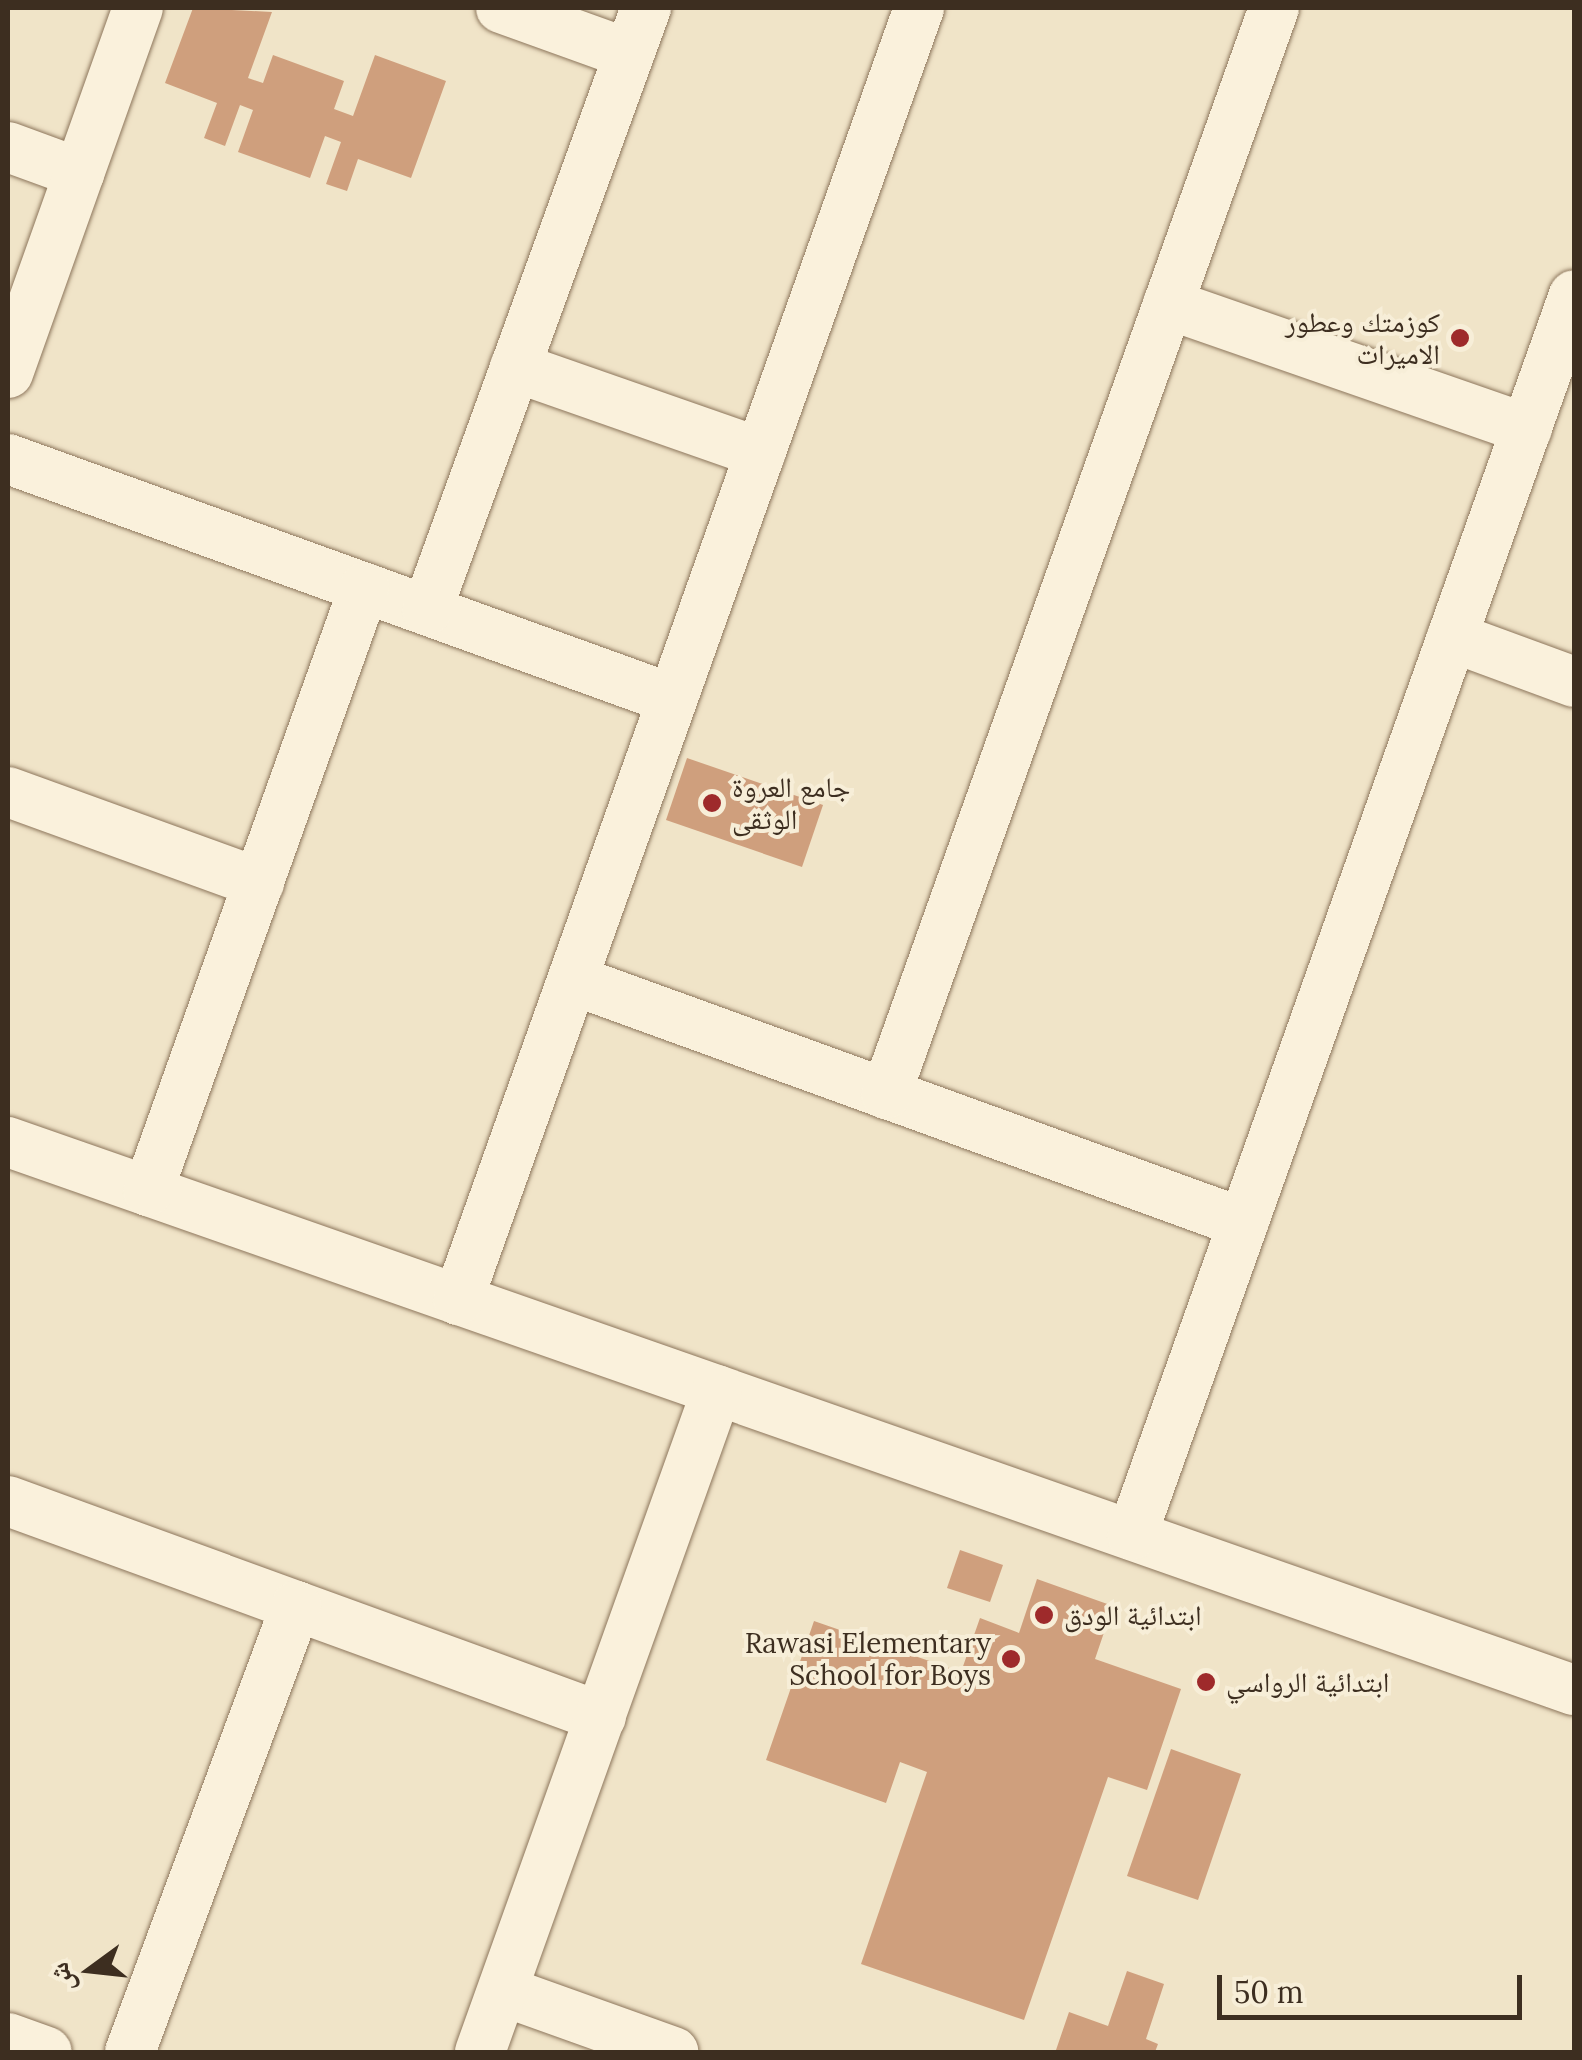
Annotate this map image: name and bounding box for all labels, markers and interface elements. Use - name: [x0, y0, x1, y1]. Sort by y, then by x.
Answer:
- place label: كوزمتك وعطور الاميرات: [1285, 305, 1440, 371]
- marker: كوزمتك وعطور الاميرات: [1449, 327, 1471, 349]
- place label: جامع العروة الوثقى: [732, 770, 850, 836]
- marker: جامع العروة الوثقى: [701, 792, 723, 814]
- place label: ابتدائية الودق: [1064, 1598, 1202, 1632]
- marker: ابتدائية الودق: [1033, 1604, 1055, 1626]
- place label: Rawasi Elementary School for Boys: [745, 1626, 991, 1692]
- marker: Rawasi Elementary School for Boys: [1000, 1648, 1022, 1670]
- place label: ابتدائية الرواسي: [1226, 1665, 1390, 1699]
- marker: ابتدائية الرواسي: [1195, 1671, 1217, 1693]
- north arrow: [40, 1920, 140, 2020]
- scale bar: [1222, 1955, 1527, 2017]
- text: ش: [40, 1959, 82, 1997]
- text: 50 m: [1234, 1973, 1304, 2011]

